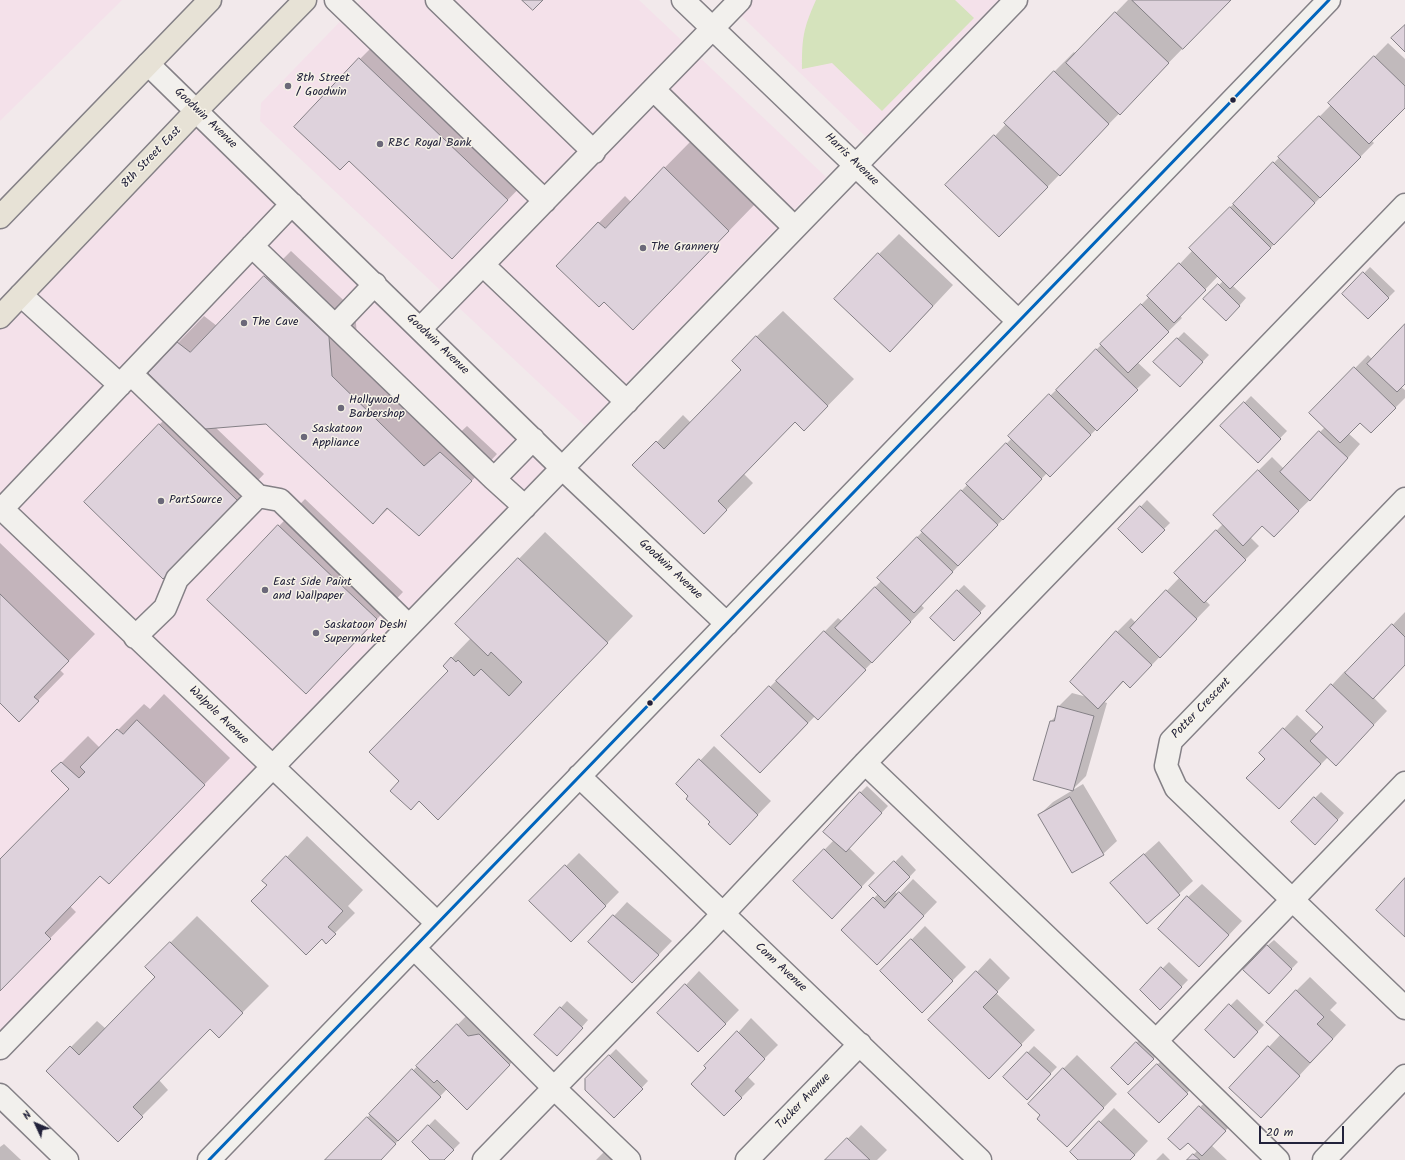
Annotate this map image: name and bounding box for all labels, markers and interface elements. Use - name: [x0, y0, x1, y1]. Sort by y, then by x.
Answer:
- place label: 8th Street / Goodwin: [296, 72, 350, 100]
- marker: 8th Street / Goodwin: [283, 81, 293, 91]
- street label: Goodwin Avenue: [171, 85, 239, 153]
- unlabelled marker: [1228, 95, 1238, 105]
- street label: 8th Street East: [119, 124, 185, 192]
- street label: Harris Avenue: [821, 131, 881, 189]
- place label: RBC Royal Bank: [388, 137, 471, 151]
- marker: RBC Royal Bank: [375, 139, 385, 149]
- place label: The Grannery: [651, 241, 719, 255]
- marker: The Grannery: [638, 243, 648, 253]
- street label: Goodwin Avenue: [403, 311, 471, 379]
- place label: The Cave: [252, 316, 298, 330]
- marker: The Cave: [239, 318, 249, 328]
- place label: Hollywood Barbershop: [349, 394, 405, 422]
- marker: Hollywood Barbershop: [336, 403, 346, 413]
- place label: Saskatoon Appliance: [312, 423, 362, 451]
- marker: Saskatoon Appliance: [299, 432, 309, 442]
- place label: PartSource: [169, 494, 222, 508]
- marker: PartSource: [156, 496, 166, 506]
- street label: Goodwin Avenue: [635, 537, 705, 603]
- place label: East Side Paint and Wallpaper: [273, 576, 352, 604]
- marker: East Side Paint and Wallpaper: [260, 585, 270, 595]
- place label: Saskatoon Deshi Supermarket: [324, 619, 407, 647]
- marker: Saskatoon Deshi Supermarket: [311, 628, 321, 638]
- street label: Potter Crescent: [1169, 676, 1235, 742]
- street label: Walpole Avenue: [185, 684, 251, 748]
- unlabelled marker: [645, 698, 655, 708]
- street label: Conn Avenue: [751, 940, 809, 996]
- street label: Tucker Avenue: [774, 1071, 834, 1133]
- north arrow: [16, 1104, 56, 1144]
- text: N: [18, 1107, 36, 1124]
- scale bar: [1261, 1118, 1346, 1144]
- text: 20 m: [1266, 1123, 1293, 1142]

